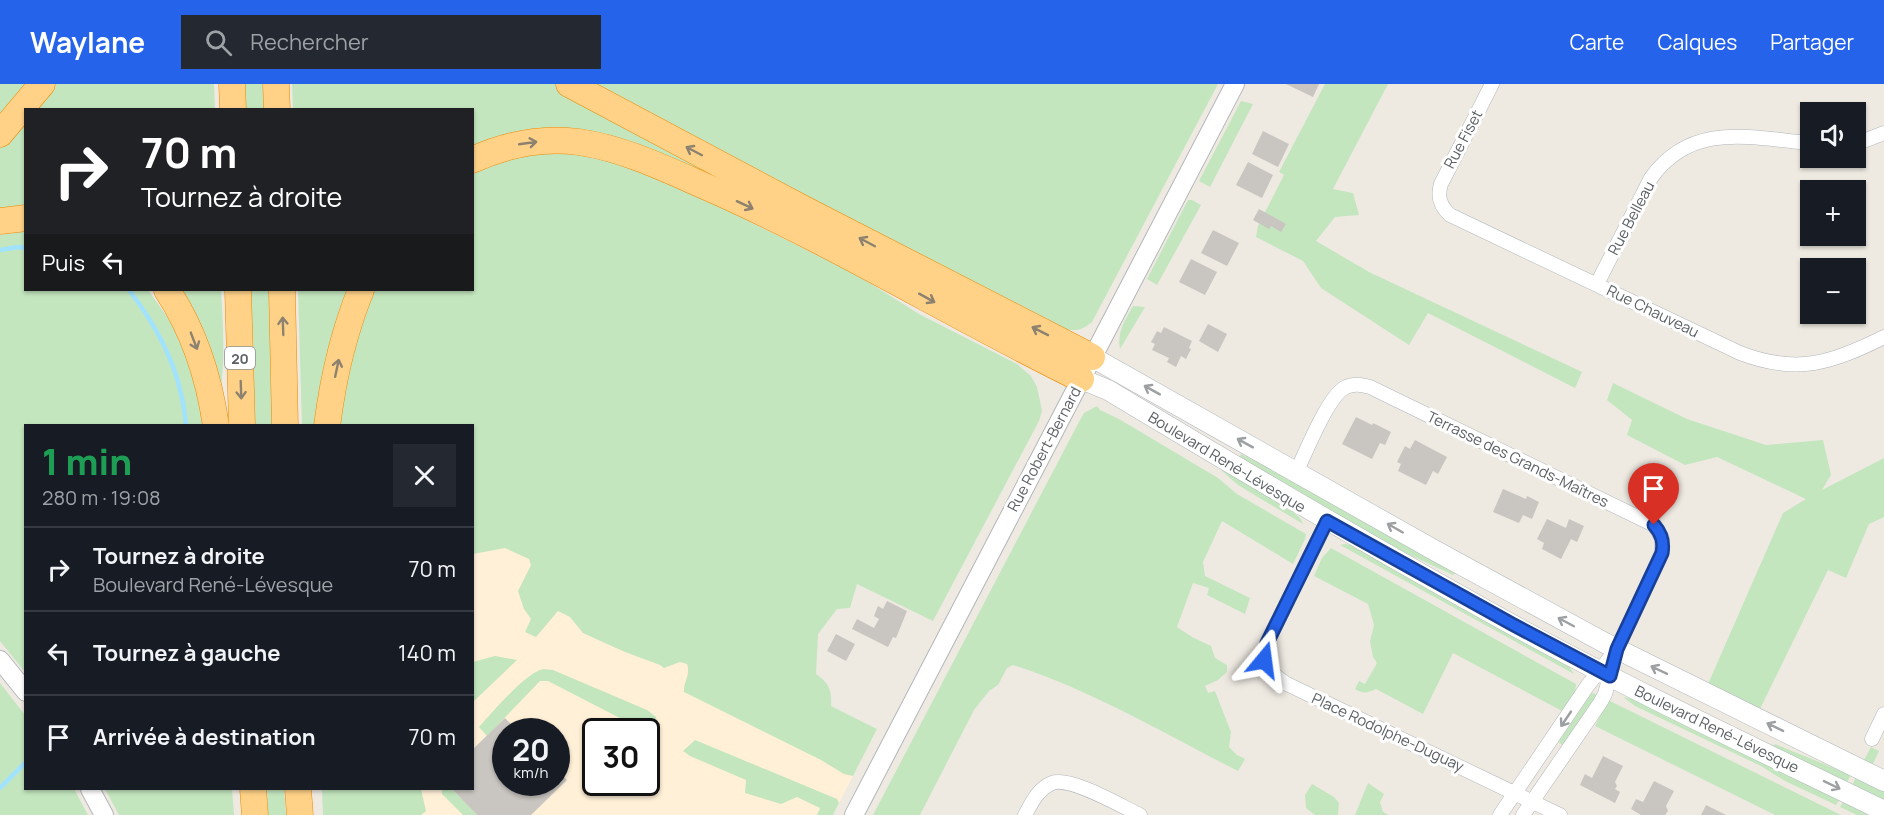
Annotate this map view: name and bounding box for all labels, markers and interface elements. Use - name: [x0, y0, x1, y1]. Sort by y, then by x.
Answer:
- search box: [181, 15, 601, 69]
- text: Waylane: [30, 23, 145, 61]
- icon: search: [202, 26, 235, 59]
- text: Rechercher: [250, 27, 369, 57]
- text: Carte: [1570, 28, 1624, 56]
- text: Calques: [1657, 28, 1737, 56]
- text: Partager: [1770, 28, 1854, 56]
- map controls: [1800, 102, 1866, 324]
- button: sound: [1800, 102, 1866, 168]
- street label: Rue Fiset: [1439, 106, 1487, 172]
- text: 70 m: [141, 123, 237, 181]
- icon: right: [42, 132, 120, 210]
- one-way arrow: [518, 138, 538, 149]
- one-way arrow: [686, 145, 703, 157]
- street label: Rue Belleau: [1603, 177, 1659, 259]
- text: Tournez à droite: [141, 178, 342, 215]
- button: +: [1800, 180, 1866, 246]
- one-way arrow: [736, 199, 754, 211]
- one-way arrow: [858, 236, 876, 247]
- icon: left: [97, 246, 130, 279]
- text: Puis: [42, 248, 85, 278]
- button: −: [1800, 258, 1866, 324]
- street label: Rue Chauveau: [1603, 280, 1703, 342]
- one-way arrow: [918, 293, 935, 305]
- one-way arrow: [277, 316, 288, 336]
- one-way arrow: [1031, 325, 1049, 337]
- one-way arrow: [189, 331, 200, 350]
- road number: 20: [225, 347, 255, 369]
- one-way arrow: [331, 359, 343, 378]
- one-way arrow: [235, 379, 247, 399]
- street label: Rue Robert-Bernard: [1002, 383, 1086, 515]
- one-way arrow: [1143, 384, 1161, 395]
- street label: Terrasse des Grands-Maîtres: [1424, 406, 1612, 512]
- street label: Boulevard René-Lévesque: [1144, 407, 1310, 518]
- text: 1 min: [42, 437, 132, 486]
- one-way arrow: [1237, 437, 1254, 449]
- button: close: [393, 444, 456, 507]
- pin: [1628, 463, 1679, 525]
- icon: arrive: [1637, 472, 1670, 505]
- text: 280 m · 19:08: [42, 484, 161, 511]
- one-way arrow: [1387, 521, 1404, 533]
- text: Tournez à droite: [93, 541, 265, 571]
- icon: right: [42, 553, 75, 586]
- text: 70 m: [408, 554, 456, 584]
- text: Boulevard René-Lévesque: [93, 571, 333, 598]
- one-way arrow: [1557, 616, 1575, 627]
- position arrow: [1232, 628, 1296, 692]
- icon: left: [42, 637, 75, 670]
- text: Tournez à gauche: [93, 638, 280, 668]
- text: 140 m: [398, 638, 456, 668]
- one-way arrow: [1650, 664, 1668, 676]
- street label: Boulevard René-Lévesque: [1631, 680, 1803, 778]
- street label: Place Rodolphe-Duguay: [1308, 687, 1468, 777]
- one-way arrow: [1560, 710, 1572, 726]
- speed limit sign: 30: [582, 718, 660, 796]
- icon: arrive: [42, 721, 75, 754]
- one-way arrow: [1766, 721, 1784, 733]
- text: Arrivée à destination: [93, 722, 316, 752]
- text: 70 m: [408, 722, 456, 752]
- text: 20: [512, 729, 550, 770]
- text: km/h: [514, 762, 548, 783]
- one-way arrow: [1823, 780, 1841, 792]

